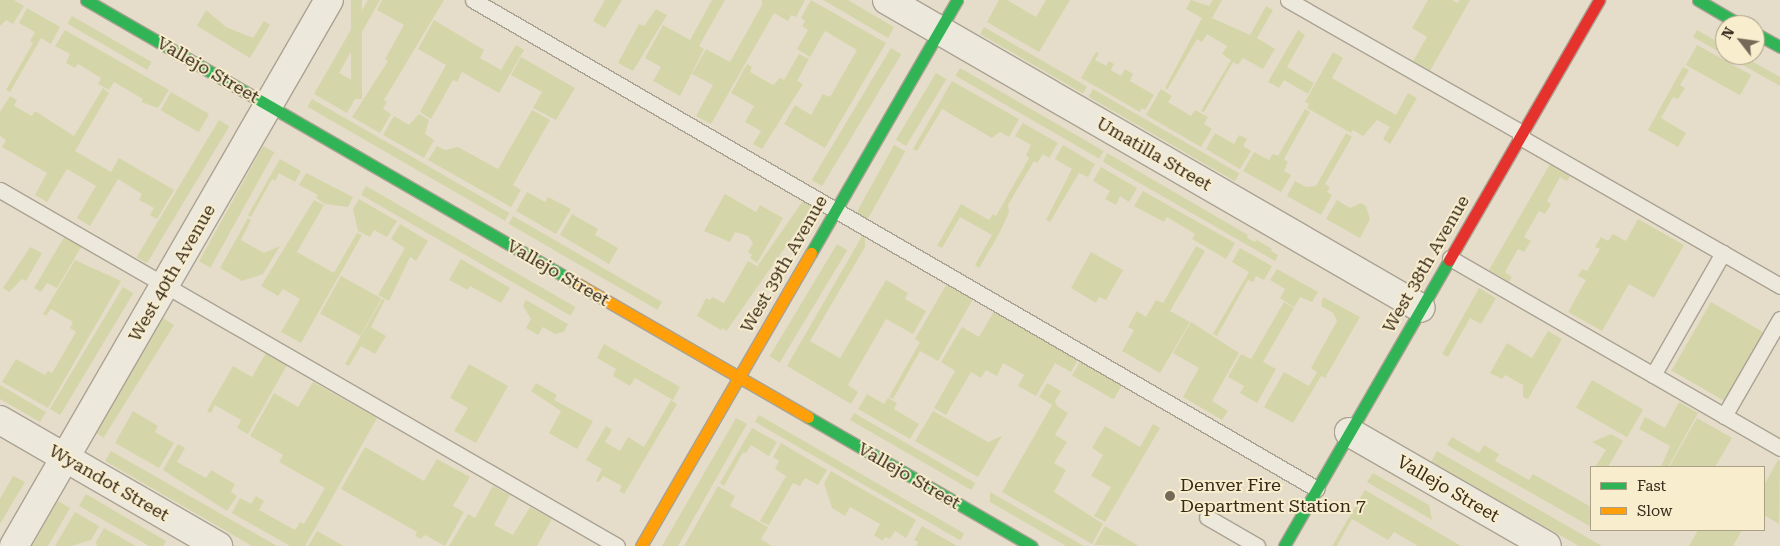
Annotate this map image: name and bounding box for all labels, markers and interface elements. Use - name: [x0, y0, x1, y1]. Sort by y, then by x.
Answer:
- north arrow: [1715, 15, 1765, 65]
- text: N: [1718, 24, 1737, 42]
- street label: Vallejo Street: [153, 32, 263, 108]
- street label: Umatilla Street: [1092, 112, 1216, 196]
- street label: West 39th Avenue: [736, 192, 832, 336]
- street label: West 38th Avenue: [1378, 192, 1474, 336]
- street label: West 40th Avenue: [124, 201, 220, 345]
- street label: Vallejo Street: [503, 235, 613, 311]
- street label: Vallejo Street: [854, 438, 964, 514]
- street label: Wyandot Street: [45, 440, 173, 526]
- street label: Vallejo Street: [1393, 451, 1503, 527]
- legend: [1590, 466, 1765, 531]
- place label: Denver Fire Department Station 7: [1180, 475, 1366, 518]
- text: Fast: [1637, 477, 1666, 495]
- marker: Denver Fire Department Station 7: [1164, 490, 1176, 502]
- text: Slow: [1637, 502, 1672, 520]

